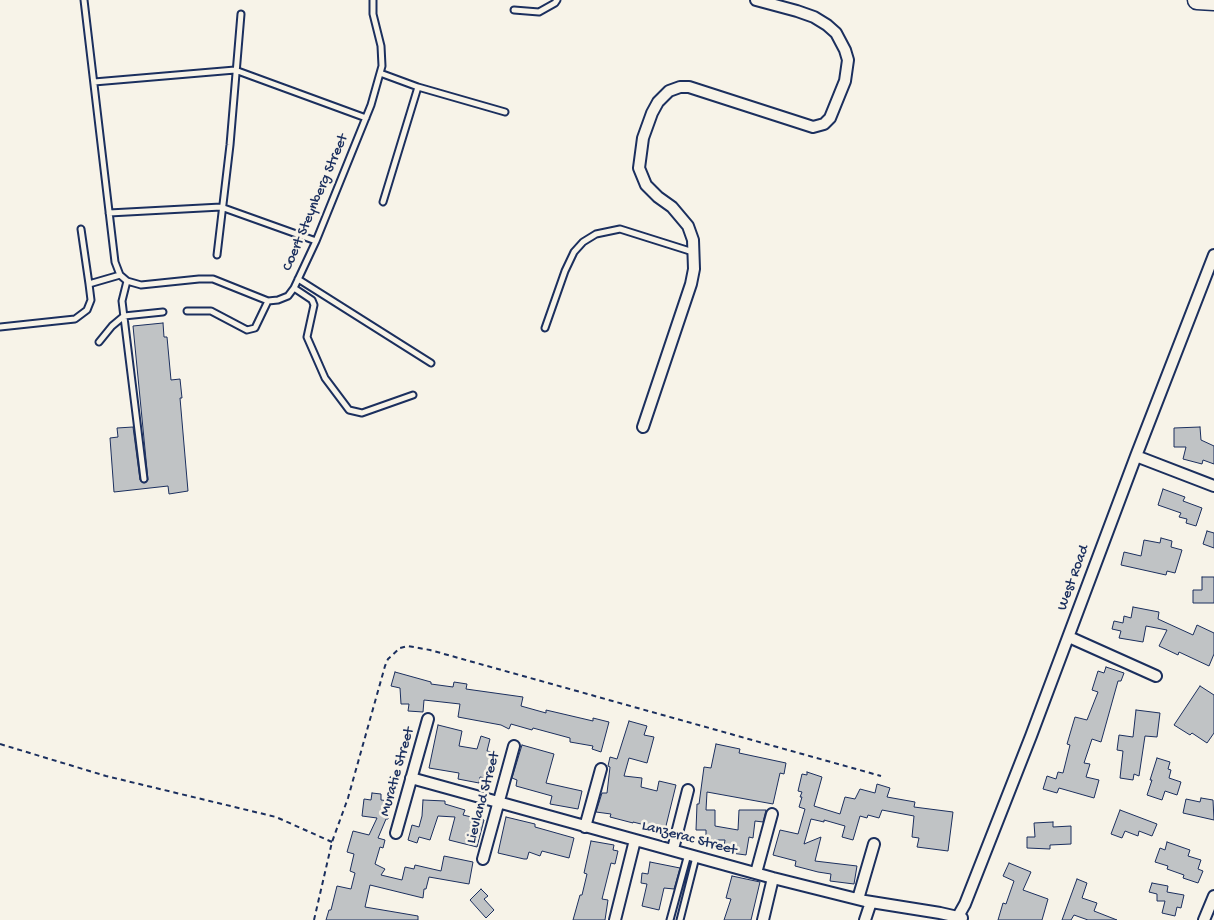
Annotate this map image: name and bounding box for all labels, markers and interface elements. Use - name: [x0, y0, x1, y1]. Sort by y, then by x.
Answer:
- street label: Coert Steynberg Street: [279, 132, 353, 274]
- street label: West Road: [1054, 543, 1094, 613]
- street label: Muratie Street: [377, 725, 419, 819]
- street label: Lievland Street: [463, 750, 505, 846]
- street label: Lanzerac Street: [640, 818, 738, 860]

